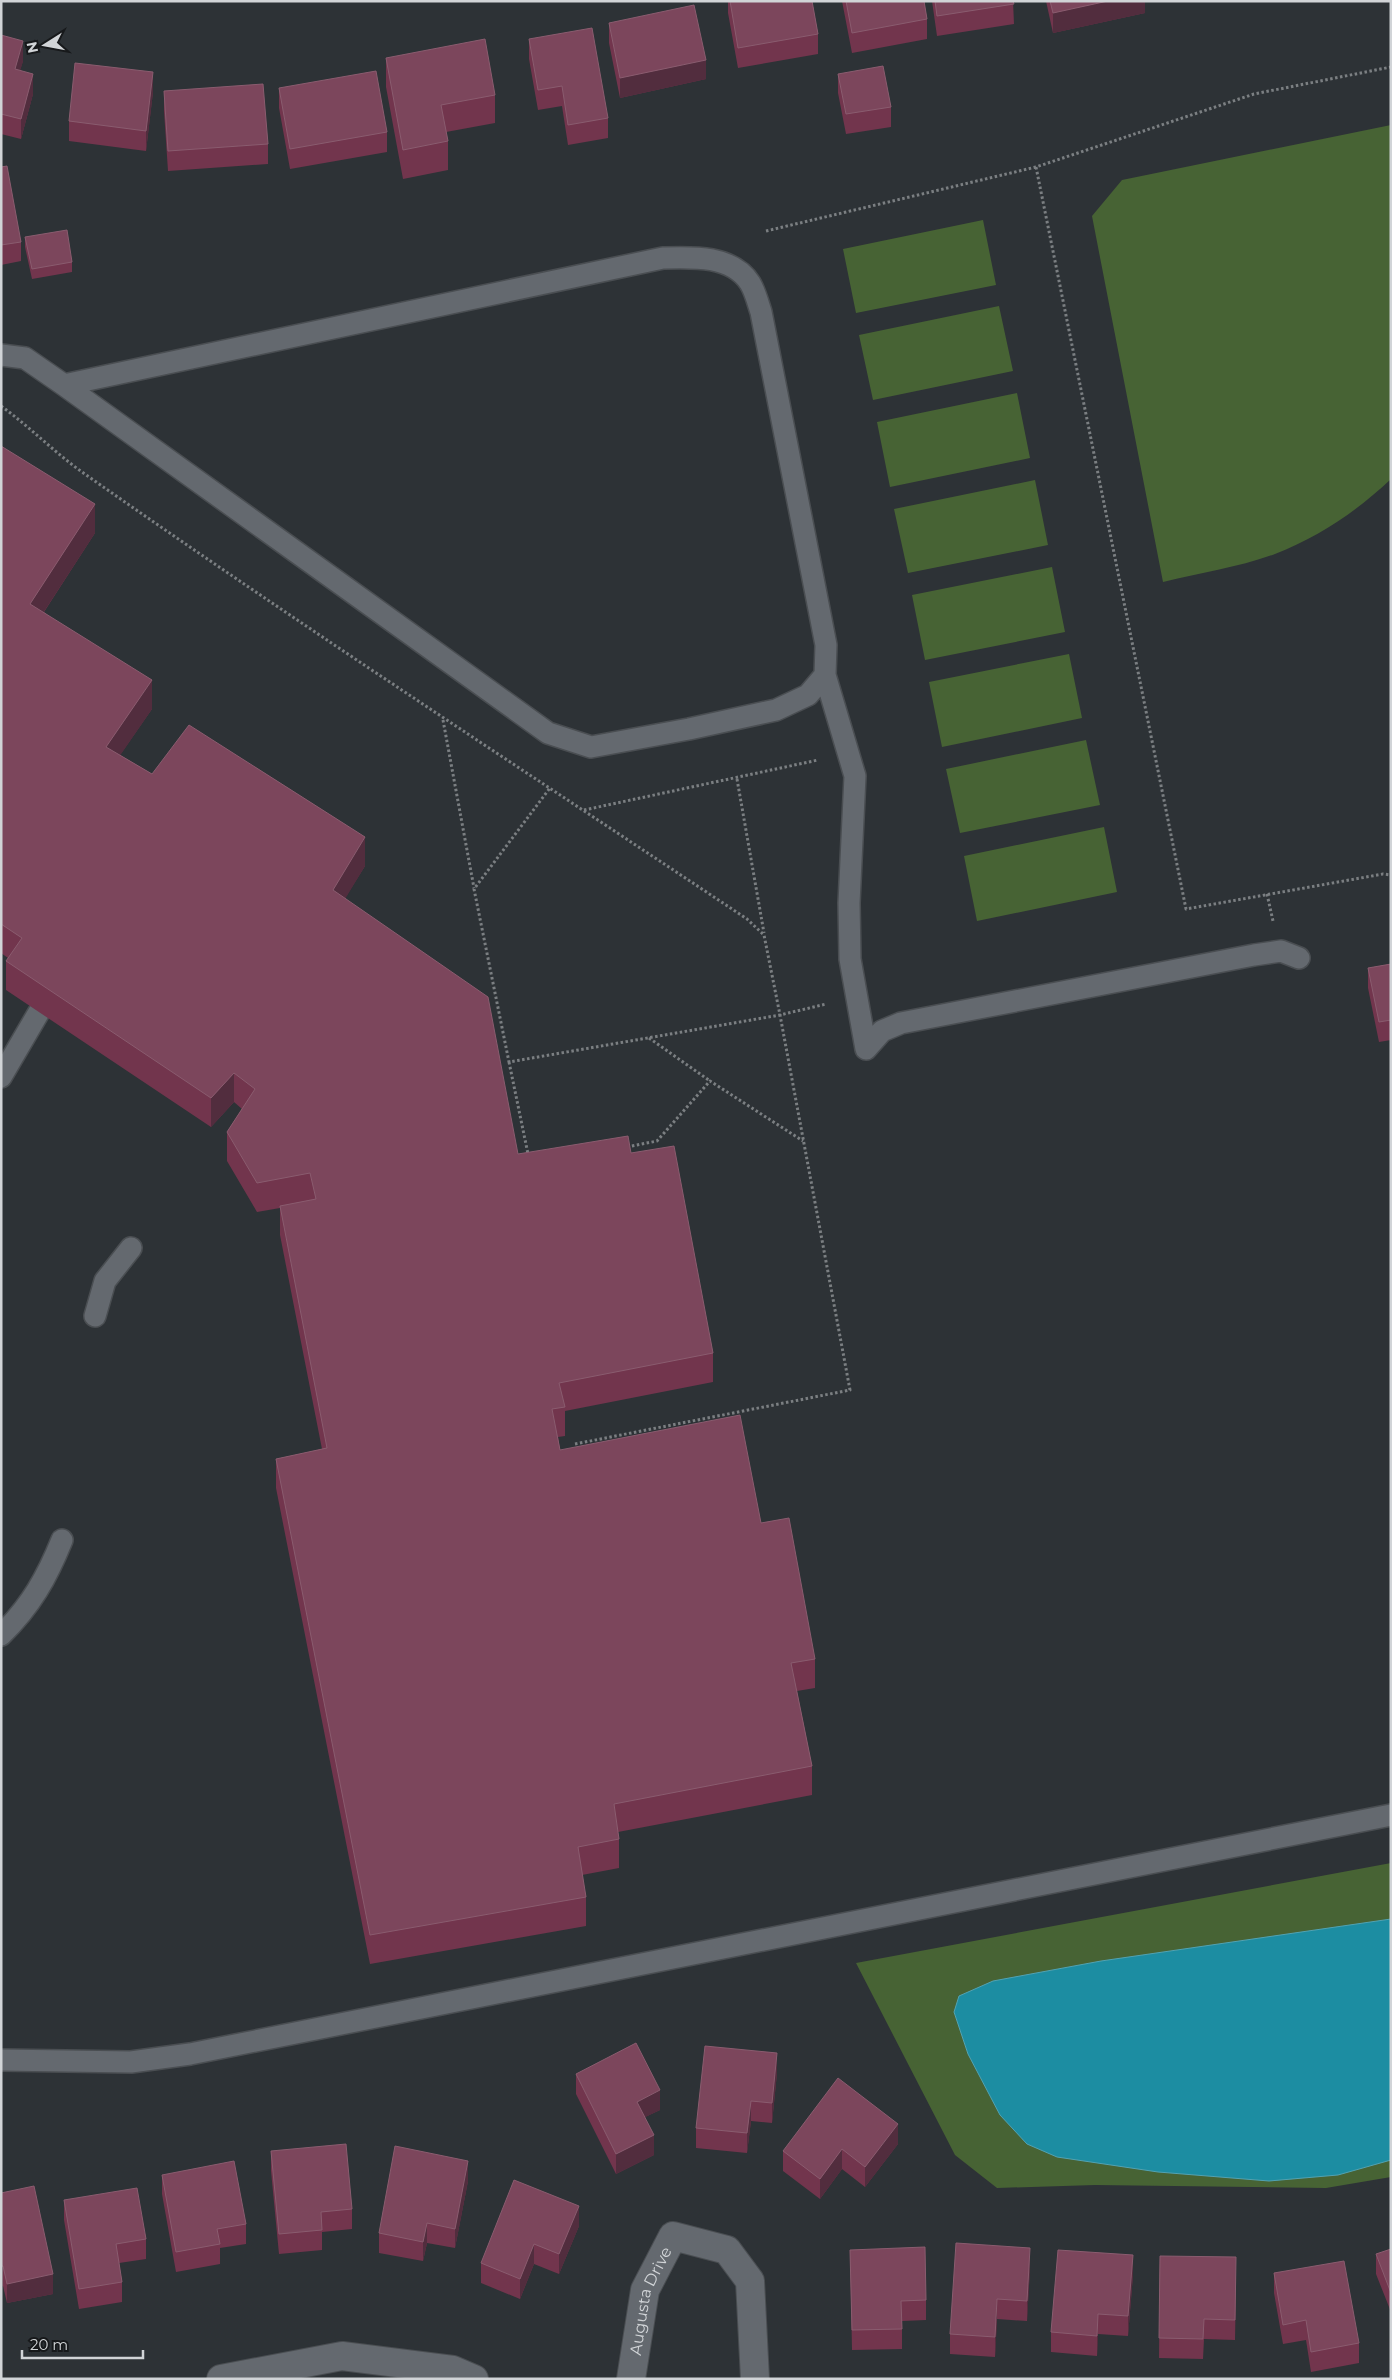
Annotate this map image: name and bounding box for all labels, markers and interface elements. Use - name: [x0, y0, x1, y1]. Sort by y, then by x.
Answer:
- north arrow: [20, 20, 70, 70]
- text: N: [22, 40, 42, 55]
- street label: Augusta Drive: [626, 2244, 676, 2357]
- scale bar: [22, 2328, 144, 2360]
- text: 20 m: [30, 2335, 68, 2354]

